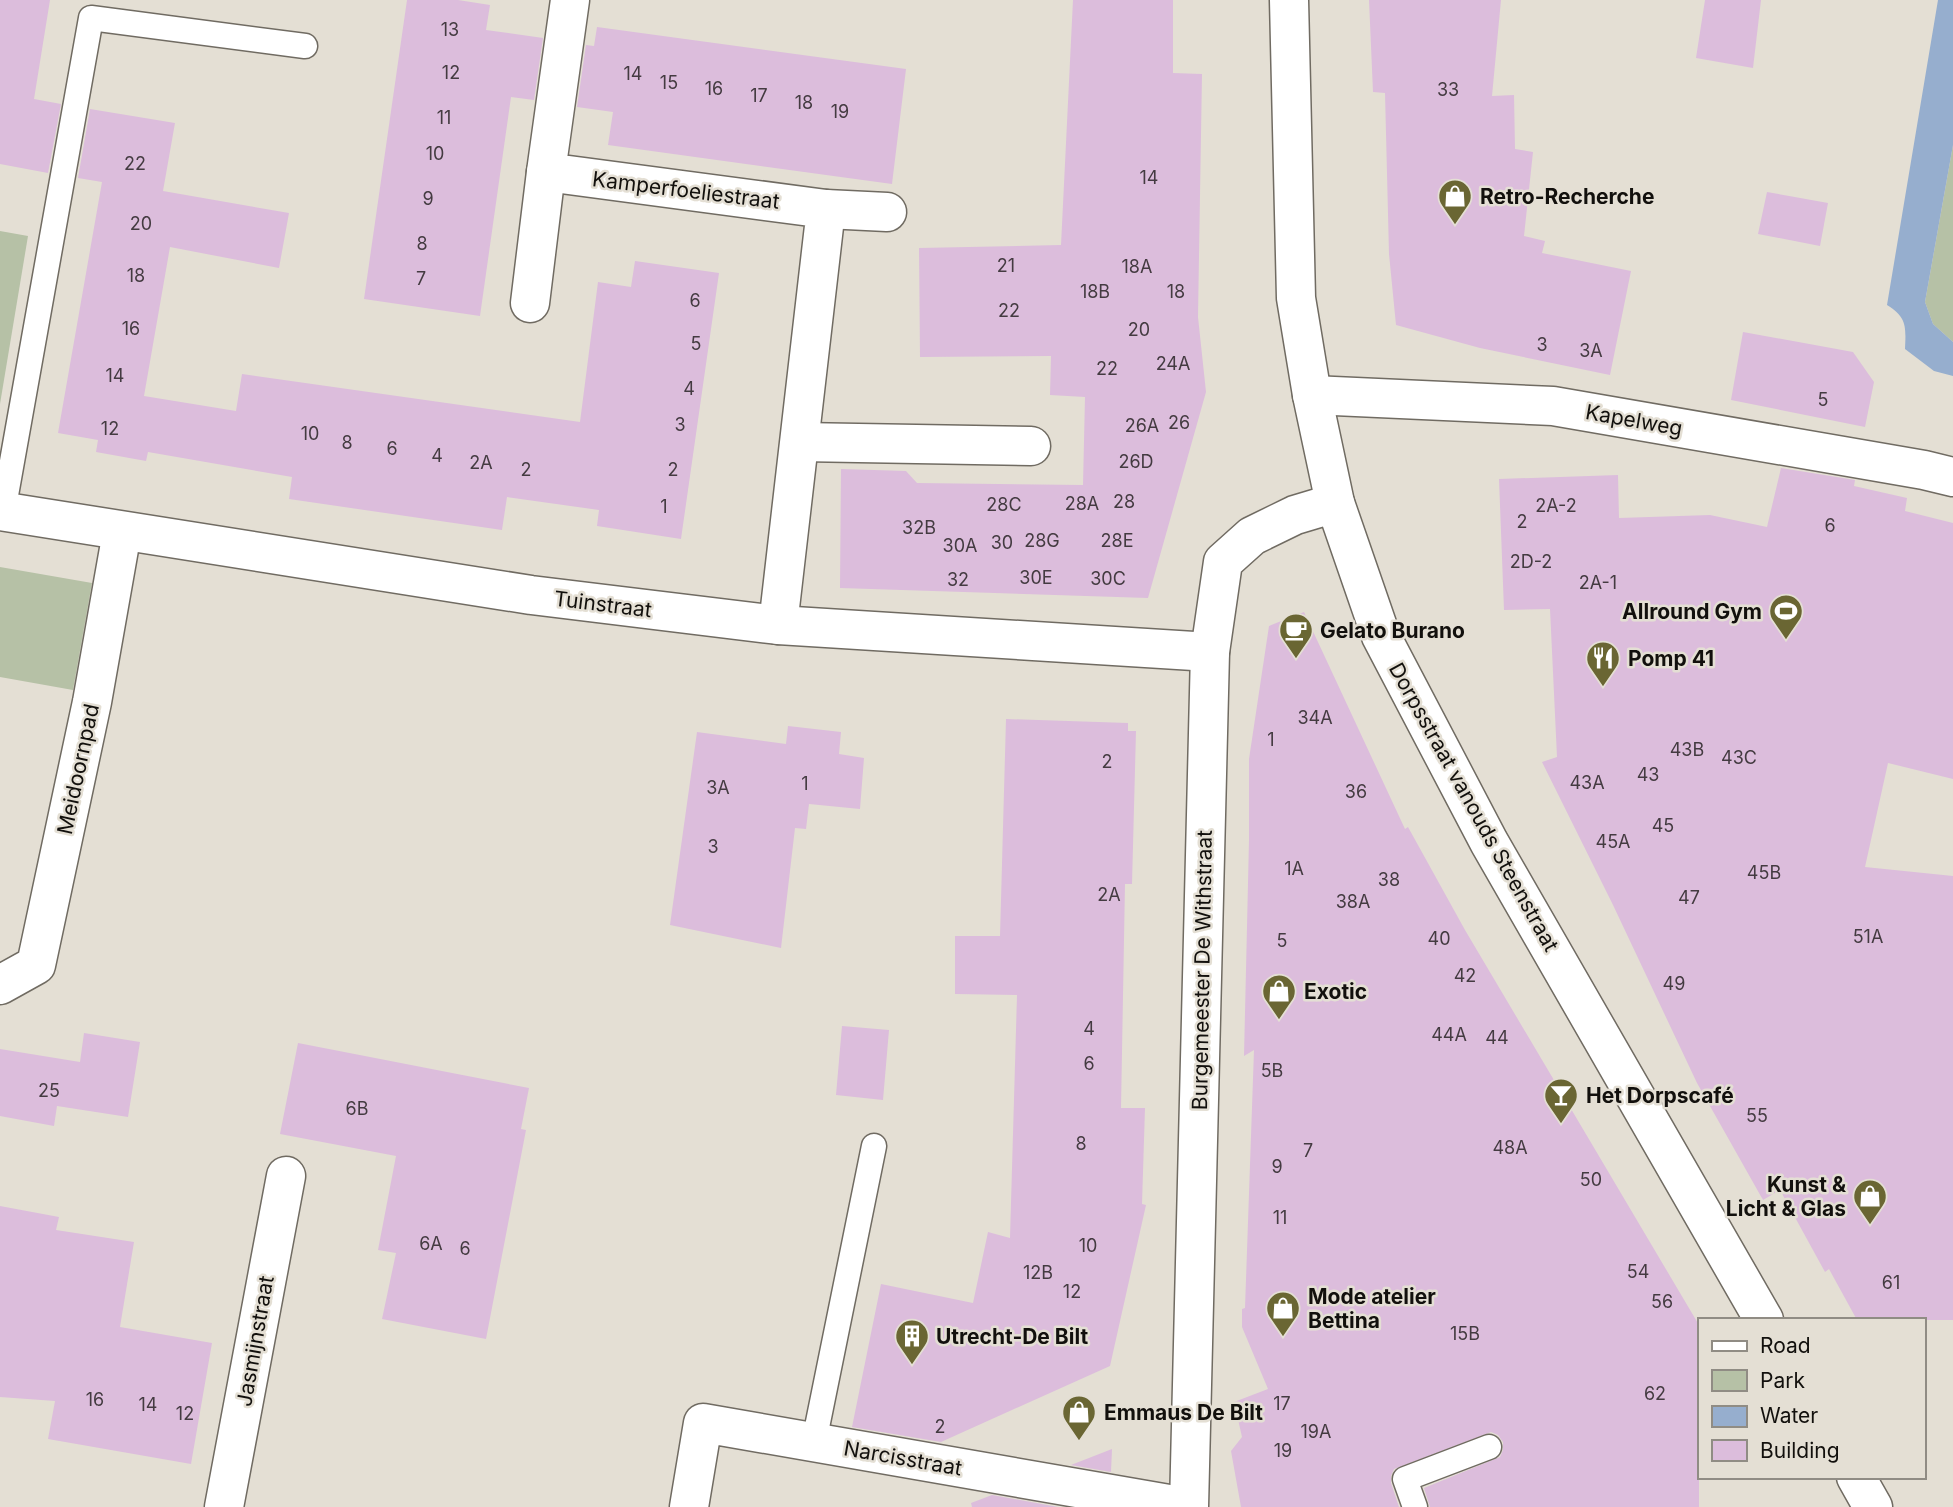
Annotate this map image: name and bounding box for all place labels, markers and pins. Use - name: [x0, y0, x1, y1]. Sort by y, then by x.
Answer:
- shop icon: Retro-Recherche: [1436, 177, 1474, 226]
- place label: Retro-Recherche: [1480, 184, 1654, 209]
- sports icon: Allround Gym: [1767, 592, 1805, 641]
- place label: Allround Gym: [1622, 599, 1762, 624]
- cafe icon: Gelato Burano: [1277, 611, 1315, 660]
- place label: Gelato Burano: [1320, 618, 1465, 643]
- restaurant icon: Pomp 41: [1584, 639, 1622, 688]
- place label: Pomp 41: [1628, 646, 1714, 671]
- shop icon: Exotic: [1260, 972, 1298, 1021]
- place label: Exotic: [1304, 979, 1367, 1004]
- bar icon: Het Dorpscafé: [1542, 1076, 1580, 1125]
- place label: Het Dorpscafé: [1586, 1083, 1734, 1108]
- place label: Kunst & Licht & Glas: [1726, 1172, 1847, 1221]
- shop icon: Kunst & Licht & Glas: [1851, 1177, 1889, 1226]
- place label: Mode atelier Bettina: [1308, 1284, 1436, 1333]
- shop icon: Mode atelier Bettina: [1264, 1289, 1302, 1338]
- building icon: Utrecht-De Bilt: [893, 1317, 931, 1366]
- place label: Utrecht-De Bilt: [936, 1324, 1088, 1349]
- shop icon: Emmaus De Bilt: [1060, 1393, 1098, 1442]
- place label: Emmaus De Bilt: [1104, 1400, 1263, 1425]

